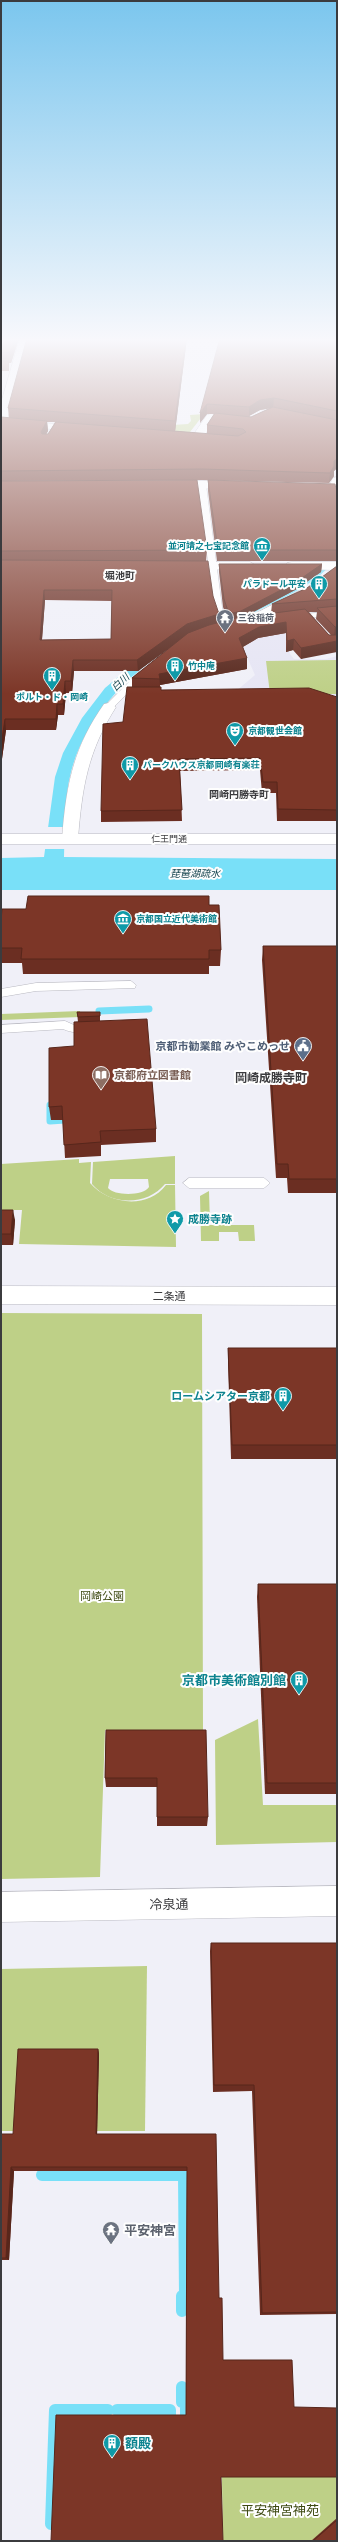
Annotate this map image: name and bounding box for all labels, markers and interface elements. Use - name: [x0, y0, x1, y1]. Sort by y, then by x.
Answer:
- museum icon: 並河靖之七宝記念館: [252, 536, 272, 561]
- place label: 並河靖之七宝記念館: [168, 540, 249, 551]
- district label: 堀池町: [105, 569, 135, 582]
- building icon: パラドール平安: [309, 574, 329, 599]
- place label: パラドール平安: [243, 578, 306, 589]
- temple icon: 三谷稲荷: [215, 608, 235, 633]
- place label: 三谷稲荷: [238, 612, 274, 623]
- building icon: 竹中庵: [165, 656, 185, 681]
- place label: 竹中庵: [188, 660, 215, 671]
- building icon: ポルト・ド・岡崎: [42, 666, 62, 691]
- water label: 白川: [109, 670, 133, 694]
- place label: ポルト・ド・岡崎: [16, 691, 88, 702]
- theatre icon: 京都観世会館: [225, 721, 245, 746]
- place label: 京都観世会館: [248, 725, 302, 736]
- building icon: パークハウス京都岡崎有楽荘: [120, 755, 140, 780]
- place label: パークハウス京都岡崎有楽荘: [143, 759, 260, 770]
- district label: 岡崎円勝寺町: [209, 788, 269, 801]
- street label: 仁王門通: [151, 833, 187, 844]
- water label: 琵琶湖疏水: [170, 867, 221, 880]
- museum icon: 京都国立近代美術館: [113, 909, 133, 934]
- place label: 京都国立近代美術館: [136, 913, 217, 924]
- public building icon: 京都市勧業館 みやこめっせ: [293, 1036, 313, 1061]
- place label: 京都市勧業館 みやこめっせ: [155, 1039, 290, 1053]
- library icon: 京都府立図書館: [91, 1065, 111, 1090]
- place label: 京都府立図書館: [114, 1068, 191, 1082]
- district label: 岡崎成勝寺町: [235, 1070, 307, 1085]
- place icon: 成勝寺跡: [165, 1209, 185, 1234]
- place label: 成勝寺跡: [188, 1212, 232, 1226]
- street label: 二条通: [153, 1289, 186, 1303]
- building icon: ロームシアター京都: [273, 1386, 293, 1411]
- place label: ロームシアター京都: [171, 1389, 270, 1403]
- park label: 岡崎公園: [80, 1589, 124, 1603]
- building icon: 京都市美術館別館: [289, 1670, 309, 1695]
- place label: 京都市美術館別館: [182, 1672, 286, 1689]
- street label: 冷泉通: [149, 1896, 189, 1913]
- temple icon: 平安神宮: [101, 2220, 121, 2245]
- place label: 平安神宮: [124, 2222, 176, 2239]
- building icon: 額殿: [102, 2433, 122, 2458]
- place label: 額殿: [125, 2435, 151, 2452]
- park label: 平安神宮神苑: [241, 2502, 319, 2519]

